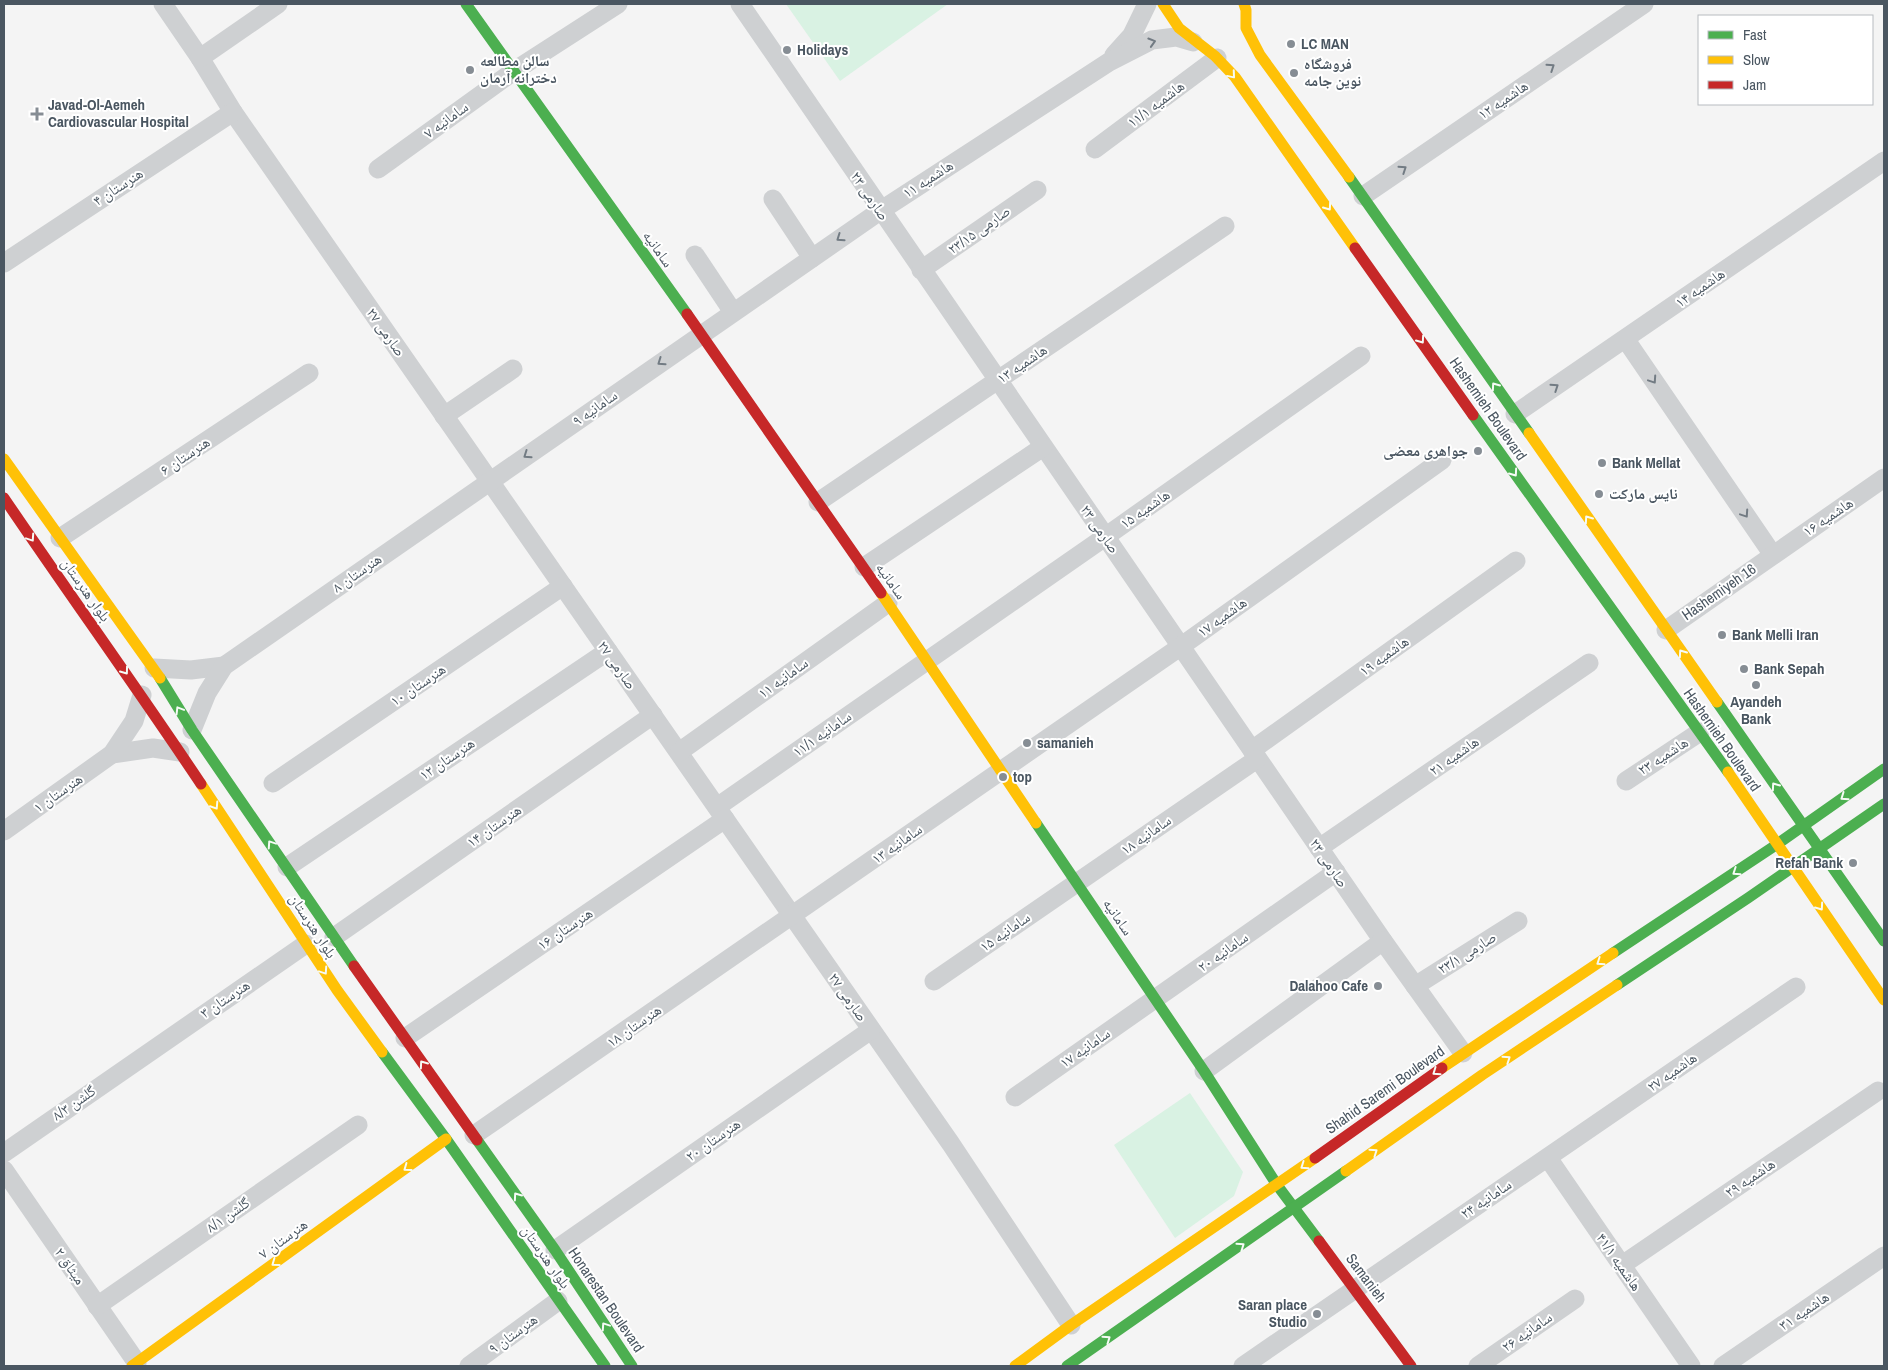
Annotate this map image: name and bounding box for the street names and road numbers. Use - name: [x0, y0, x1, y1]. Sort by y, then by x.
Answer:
- street label: هاشمیه ۱۱/۱: [1123, 75, 1189, 132]
- street label: هاشمیه ۱۲: [1473, 75, 1532, 124]
- street label: سامانیه ۷: [419, 96, 473, 143]
- street label: هاشمیه ۱۱: [898, 154, 957, 203]
- street label: هنرستان ۴: [88, 162, 147, 211]
- street label: صارمی ۲۳: [846, 167, 895, 225]
- street label: صارمی ۲۳/۱۵: [943, 200, 1014, 259]
- street label: سامانیه: [638, 226, 679, 271]
- street label: هاشمیه ۱۴: [1671, 263, 1729, 312]
- street label: صارمی ۲۷: [362, 303, 411, 360]
- street label: هاشمیه ۱۳: [992, 339, 1051, 388]
- street label: Hashemieh Boulevard: [1445, 353, 1532, 465]
- street label: سامانیه ۹: [568, 384, 622, 431]
- street label: هنرستان ۶: [156, 431, 214, 480]
- street label: هاشمیه ۱۵: [1116, 484, 1174, 533]
- street label: هاشمیه ۱۶: [1798, 492, 1857, 541]
- street label: صارمی ۲۳: [1076, 500, 1125, 557]
- street label: هنرستان ۸: [328, 548, 386, 597]
- street label: بلوار هنرستان: [57, 554, 116, 626]
- street label: سامانیه: [871, 558, 912, 603]
- street label: Hashemiyeh 16: [1677, 558, 1760, 625]
- street label: هاشمیه ۱۷: [1193, 591, 1251, 642]
- street label: هاشمیه ۱۹: [1355, 630, 1413, 681]
- street label: صارمی ۲۷: [593, 636, 642, 693]
- street label: سامانیه ۱۱: [753, 652, 812, 703]
- street label: هنرستان ۱۰: [386, 658, 450, 711]
- street label: Hashemieh Boulevard: [1679, 684, 1766, 796]
- street label: سامانیه ۱۱/۱: [788, 706, 856, 762]
- street label: هاشمیه ۲۱: [1425, 731, 1483, 780]
- street label: هاشمیه ۲۳: [1633, 731, 1692, 780]
- street label: هنرستان ۱۲: [415, 732, 479, 785]
- street label: هنرستان ۱: [29, 768, 87, 817]
- street label: هنرستان ۱۴: [462, 799, 525, 852]
- street label: سامانیه ۱۸: [1116, 809, 1175, 860]
- street label: سامانیه ۱۳: [867, 818, 926, 869]
- street label: صارمی ۲۳: [1305, 834, 1354, 892]
- street label: بلوار هنرستان: [285, 889, 342, 962]
- street label: سامانیه: [1098, 894, 1139, 940]
- street label: هنرستان ۱۶: [533, 902, 597, 955]
- street label: سامانیه ۱۵: [975, 906, 1034, 957]
- street label: سامانیه ۲۰: [1193, 926, 1252, 977]
- street label: صارمی ۲۳/۱: [1433, 926, 1500, 979]
- street label: صارمی ۲۷: [824, 968, 873, 1025]
- street label: هنرستان ۳: [196, 974, 254, 1023]
- street label: هنرستان ۱۸: [602, 999, 665, 1052]
- street label: سامانیه ۱۷: [1055, 1022, 1114, 1073]
- street label: Shahid Saremi Boulevard: [1321, 1041, 1448, 1139]
- street label: هاشمیه ۲۷: [1643, 1047, 1701, 1096]
- street label: گلشن ۸/۳: [48, 1080, 100, 1125]
- street label: هنرستان ۲۰: [681, 1113, 744, 1166]
- street label: هاشمیه ۲۹: [1720, 1153, 1779, 1202]
- street label: سامانیه ۲۴: [1456, 1174, 1516, 1223]
- street label: گلشن ۸/۱: [202, 1192, 254, 1237]
- street label: هنرستان ۷: [254, 1214, 312, 1264]
- street label: بلوار هنرستان: [517, 1221, 576, 1293]
- street label: هاشمیه ۴۱/۱: [1592, 1228, 1647, 1295]
- street label: میثاق ۲: [50, 1243, 91, 1289]
- street label: Honarestan Boulevard: [563, 1243, 649, 1356]
- street label: Samanieh: [1341, 1249, 1392, 1306]
- street label: هاشمیه ۳۱: [1774, 1286, 1833, 1335]
- street label: سامانیه ۲۶: [1497, 1306, 1556, 1357]
- street label: هنرستان ۹: [484, 1309, 542, 1359]

